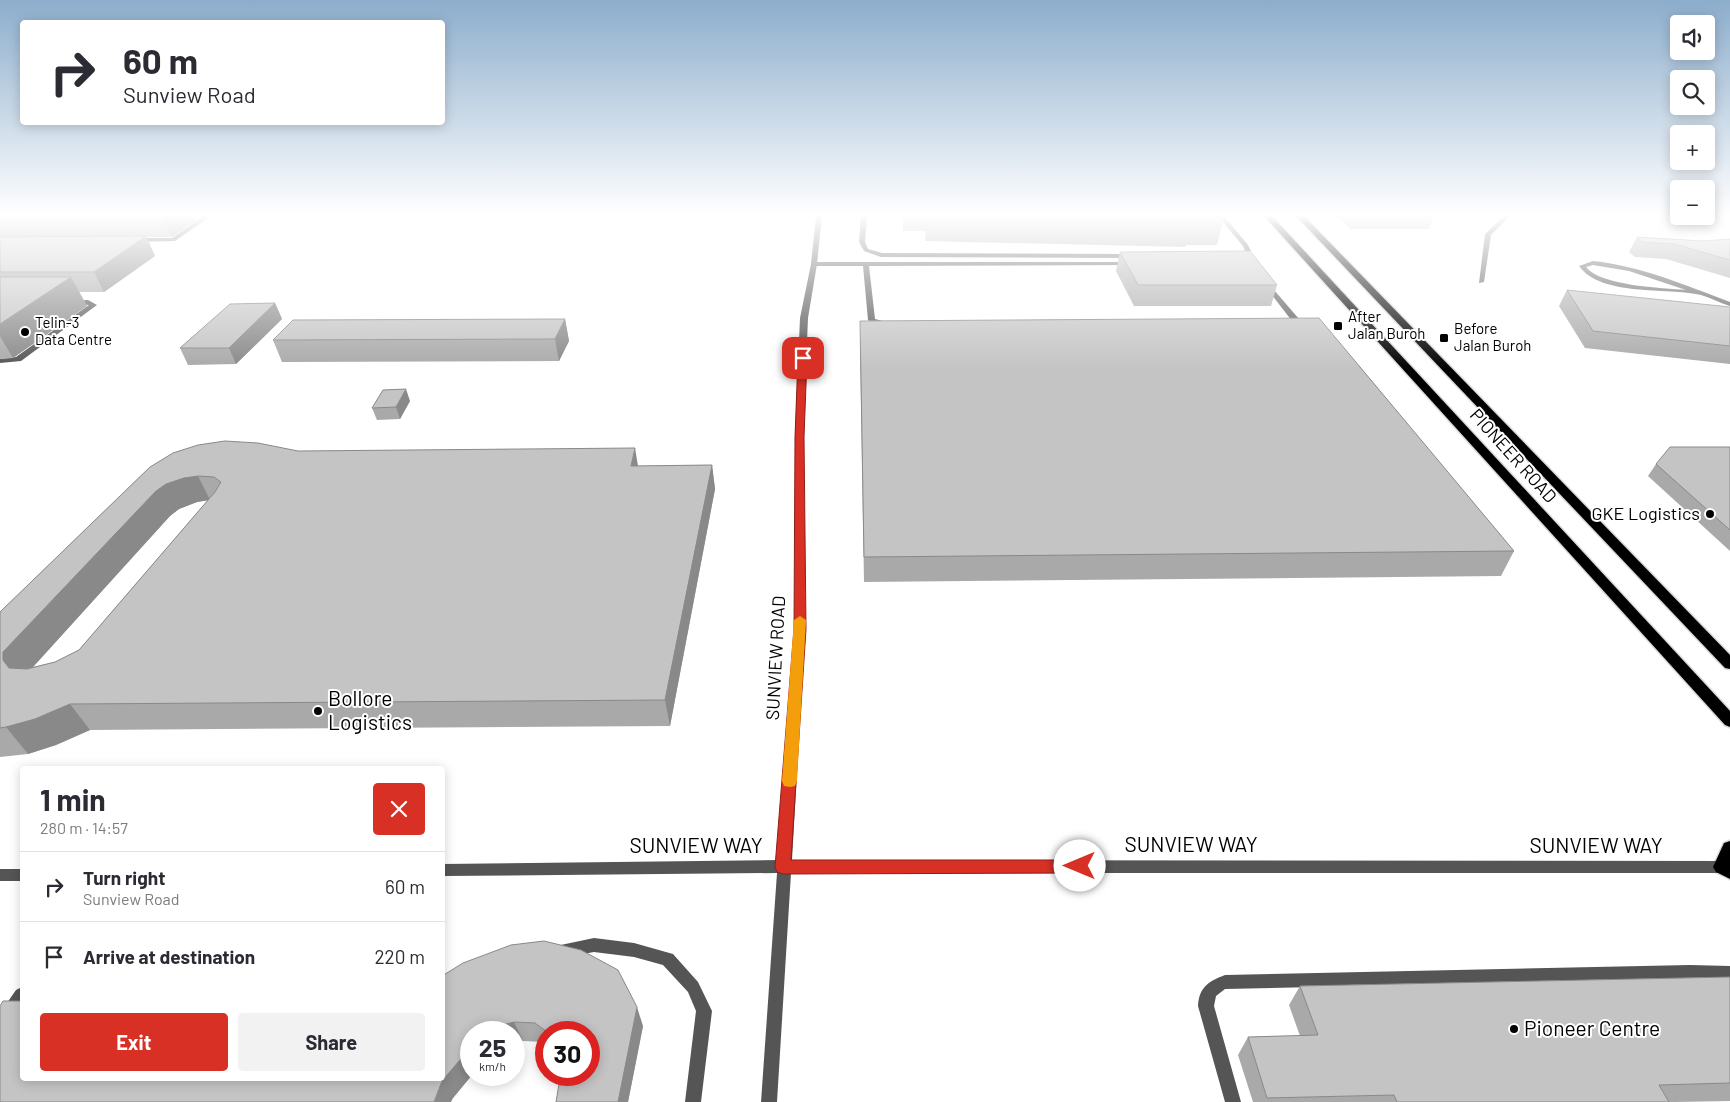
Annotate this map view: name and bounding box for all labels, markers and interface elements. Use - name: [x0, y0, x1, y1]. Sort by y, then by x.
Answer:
- map controls: [1670, 15, 1715, 225]
- button: sound: [1670, 15, 1715, 60]
- text: 60 m: [123, 39, 198, 81]
- icon: right: [40, 40, 105, 105]
- button: search: [1670, 70, 1715, 115]
- text: Sunview Road: [123, 81, 256, 107]
- button: +: [1670, 125, 1715, 170]
- button: −: [1670, 180, 1715, 225]
- place label: After Jalan Buroh: [1348, 307, 1425, 342]
- place label: Telin-3 Data Centre: [35, 313, 112, 348]
- place label: Before Jalan Buroh: [1454, 319, 1531, 354]
- marker: After Jalan Buroh: [1332, 320, 1344, 332]
- marker: Telin-3 Data Centre: [19, 326, 31, 338]
- marker: Before Jalan Buroh: [1438, 332, 1450, 344]
- pin: [782, 337, 824, 379]
- icon: arrive: [789, 344, 817, 372]
- street label: PIONEER ROAD: [1466, 404, 1562, 507]
- place label: GKE Logistics: [1591, 502, 1700, 524]
- marker: GKE Logistics: [1704, 508, 1716, 520]
- street label: SUNVIEW ROAD: [761, 595, 789, 721]
- place label: Bollore Logistics: [328, 685, 412, 734]
- marker: Bollore Logistics: [312, 705, 324, 717]
- text: 1 min: [40, 781, 106, 817]
- button: close: [373, 783, 425, 835]
- text: 280 m · 14:57: [40, 818, 128, 837]
- street label: SUNVIEW WAY: [1124, 831, 1258, 856]
- street label: SUNVIEW WAY: [629, 832, 763, 857]
- street label: SUNVIEW WAY: [1529, 832, 1663, 857]
- position arrow: [1053, 839, 1105, 891]
- text: Turn right: [83, 866, 165, 889]
- icon: right: [40, 873, 68, 901]
- text: 60 m: [385, 875, 425, 898]
- text: Sunview Road: [83, 889, 180, 908]
- icon: arrive: [40, 943, 68, 971]
- text: Arrive at destination: [83, 945, 255, 968]
- text: 220 m: [374, 945, 425, 968]
- button: Exit: [40, 1013, 228, 1071]
- button: Share: [238, 1013, 425, 1071]
- place label: Pioneer Centre: [1524, 1015, 1660, 1040]
- speed limit sign: 30: [535, 1021, 600, 1086]
- marker: Pioneer Centre: [1508, 1023, 1520, 1035]
- text: 25: [479, 1032, 506, 1062]
- text: km/h: [479, 1059, 506, 1073]

